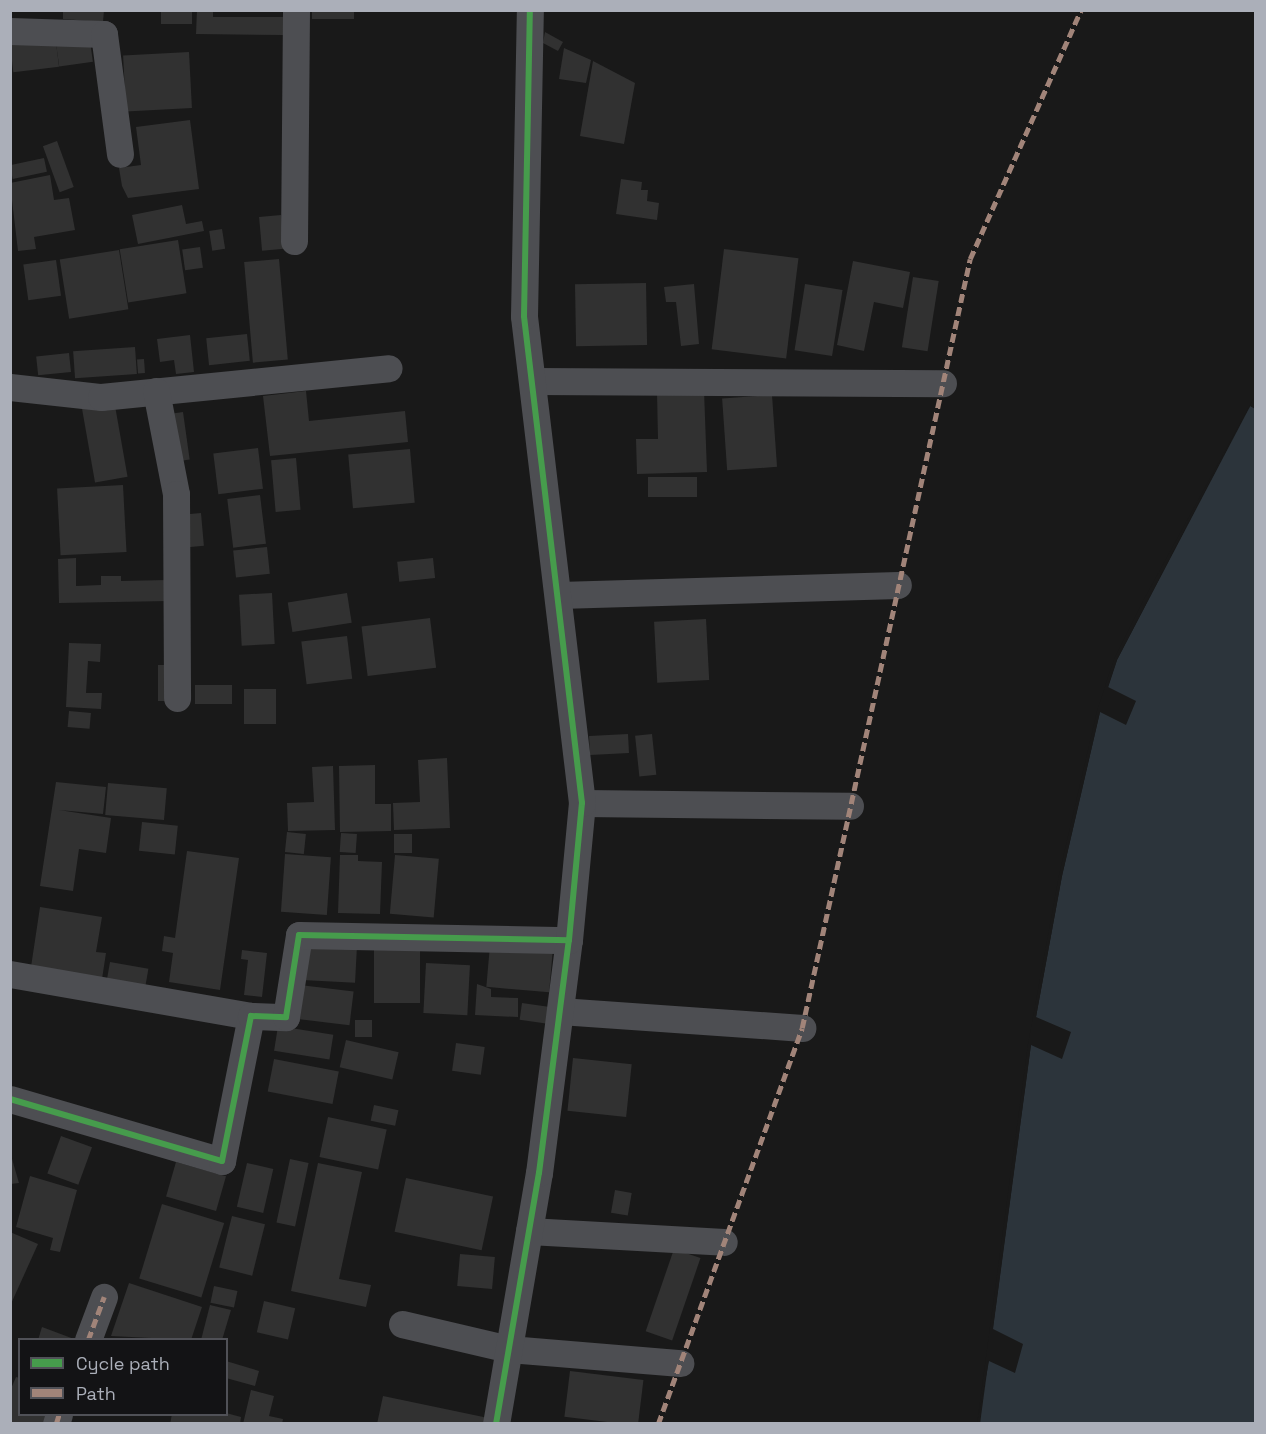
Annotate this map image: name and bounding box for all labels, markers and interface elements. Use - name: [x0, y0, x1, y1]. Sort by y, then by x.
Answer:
- legend: [18, 1338, 228, 1416]
- text: Cycle path: [76, 1352, 170, 1375]
- text: Path: [76, 1382, 116, 1405]

